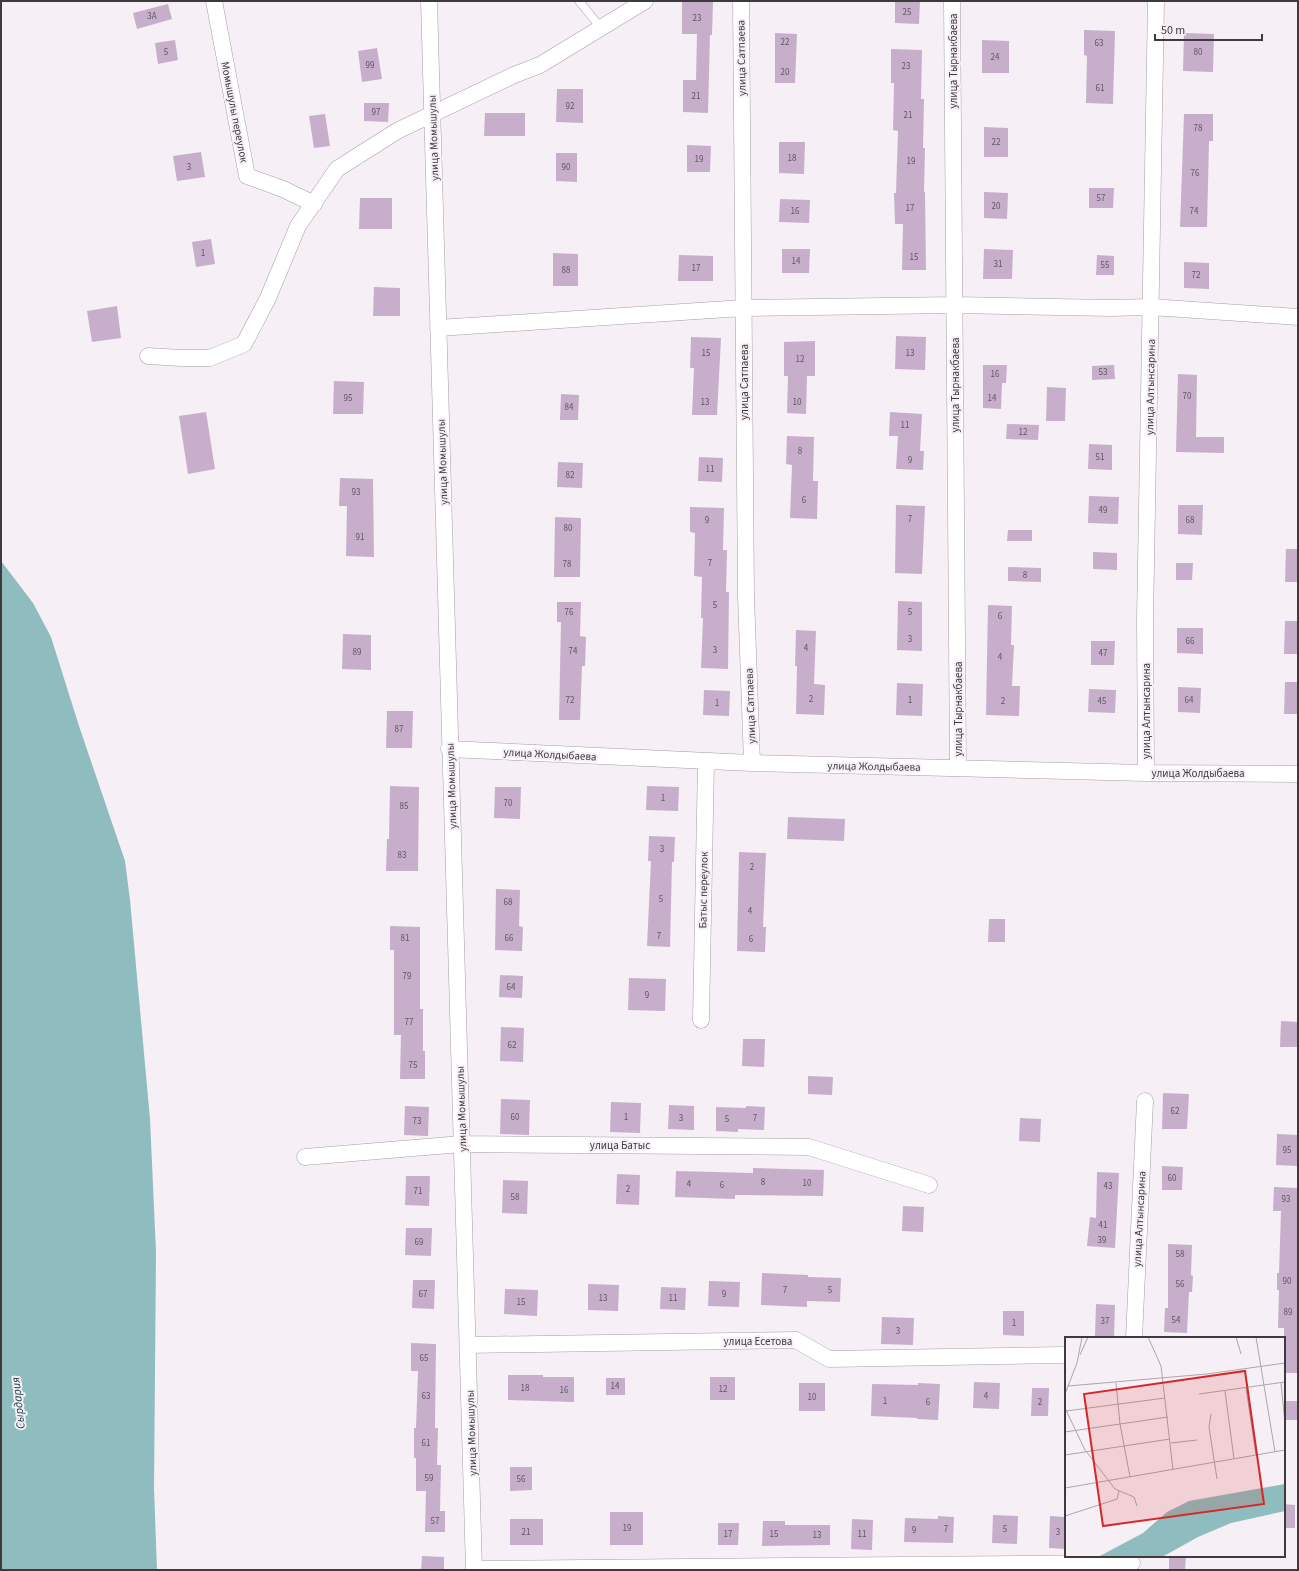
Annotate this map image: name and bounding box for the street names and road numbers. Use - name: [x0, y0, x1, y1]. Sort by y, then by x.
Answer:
- street label: улица Тырнакбаева: [946, 13, 961, 109]
- street label: улица Сатпаева: [733, 20, 750, 96]
- street label: Момышулы переулок: [217, 60, 252, 164]
- street label: улица Момышулы: [425, 95, 442, 181]
- street label: улица Тырнакбаева: [948, 337, 963, 433]
- street label: улица Алтынсарина: [1142, 339, 1159, 435]
- street label: улица Сатпаева: [737, 344, 752, 420]
- street label: улица Момышулы: [434, 419, 451, 505]
- street label: улица Тырнакбаева: [951, 661, 966, 757]
- street label: улица Алтынсарина: [1139, 663, 1154, 759]
- street label: улица Сатпаева: [742, 668, 759, 744]
- street label: улица Момышулы: [443, 743, 460, 829]
- street label: улица Жолдыбаева: [503, 745, 597, 764]
- street label: улица Жолдыбаева: [827, 758, 921, 775]
- street label: улица Жолдыбаева: [1151, 766, 1245, 781]
- street label: Батыс переулок: [695, 851, 712, 929]
- street label: улица Момышулы: [453, 1066, 470, 1152]
- street label: улица Батыс: [590, 1138, 650, 1153]
- street label: улица Алтынсарина: [1129, 1171, 1150, 1267]
- street label: улица Есетова: [724, 1334, 792, 1349]
- street label: улица Момышулы: [463, 1390, 480, 1476]

